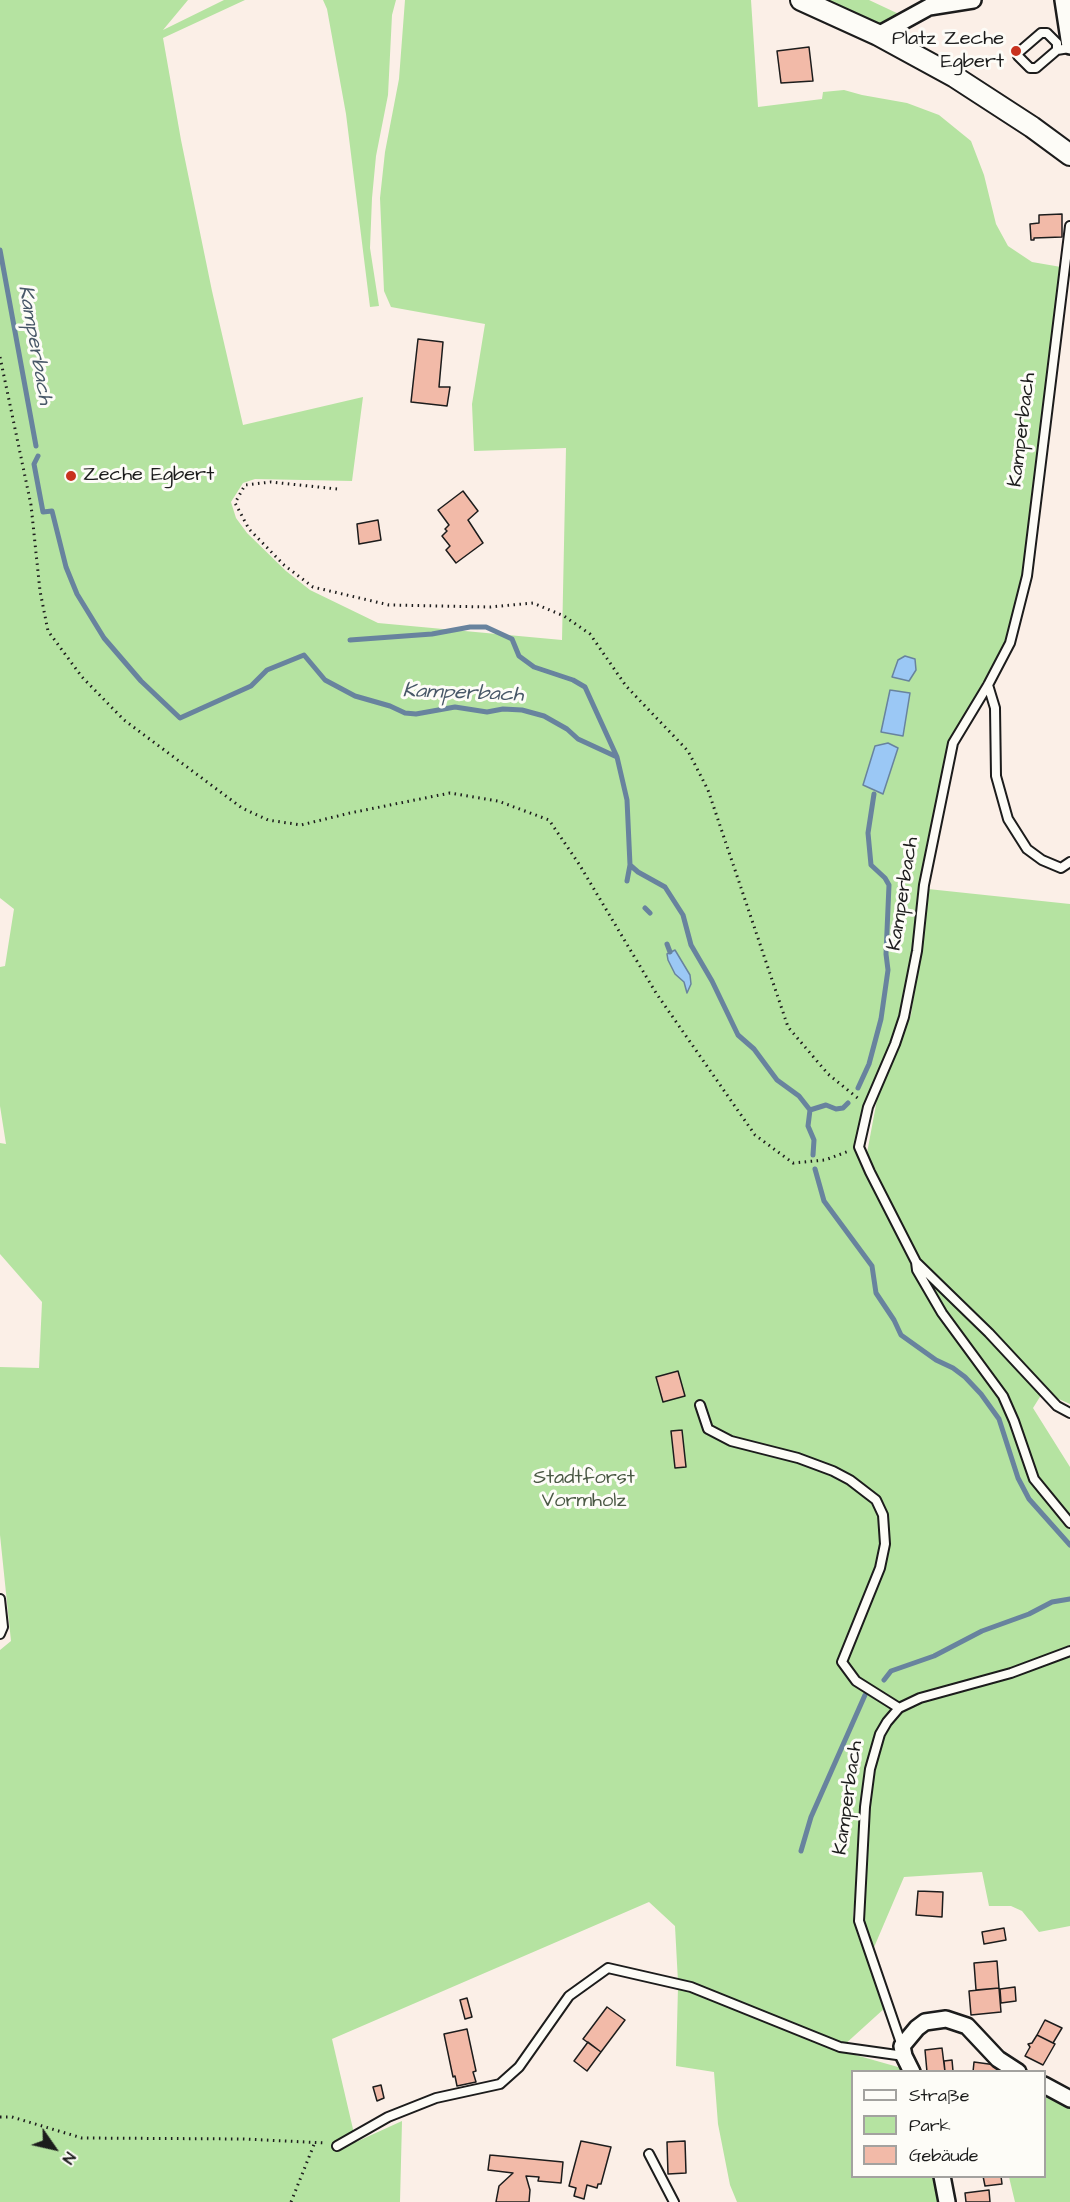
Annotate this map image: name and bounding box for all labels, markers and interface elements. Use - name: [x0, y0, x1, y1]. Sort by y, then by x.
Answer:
- place label: Platz Zeche Egbert: [892, 28, 1004, 75]
- marker: Platz Zeche Egbert: [1009, 44, 1023, 58]
- water label: Kamperbach: [11, 283, 57, 407]
- street label: Kamperbach: [1004, 372, 1042, 488]
- place label: Zeche Egbert: [83, 464, 214, 488]
- marker: Zeche Egbert: [64, 469, 78, 483]
- water label: Kamperbach: [402, 679, 524, 709]
- street label: Kamperbach: [883, 835, 925, 953]
- park label: Stadtforst Vormholz: [533, 1467, 635, 1514]
- street label: Kamperbach: [829, 1739, 869, 1857]
- legend: [851, 2070, 1046, 2178]
- text: Straße: [909, 2083, 969, 2108]
- text: Park: [909, 2113, 951, 2138]
- north arrow: [24, 2118, 84, 2178]
- text: Gebäude: [909, 2143, 979, 2168]
- text: N: [57, 2148, 81, 2168]

